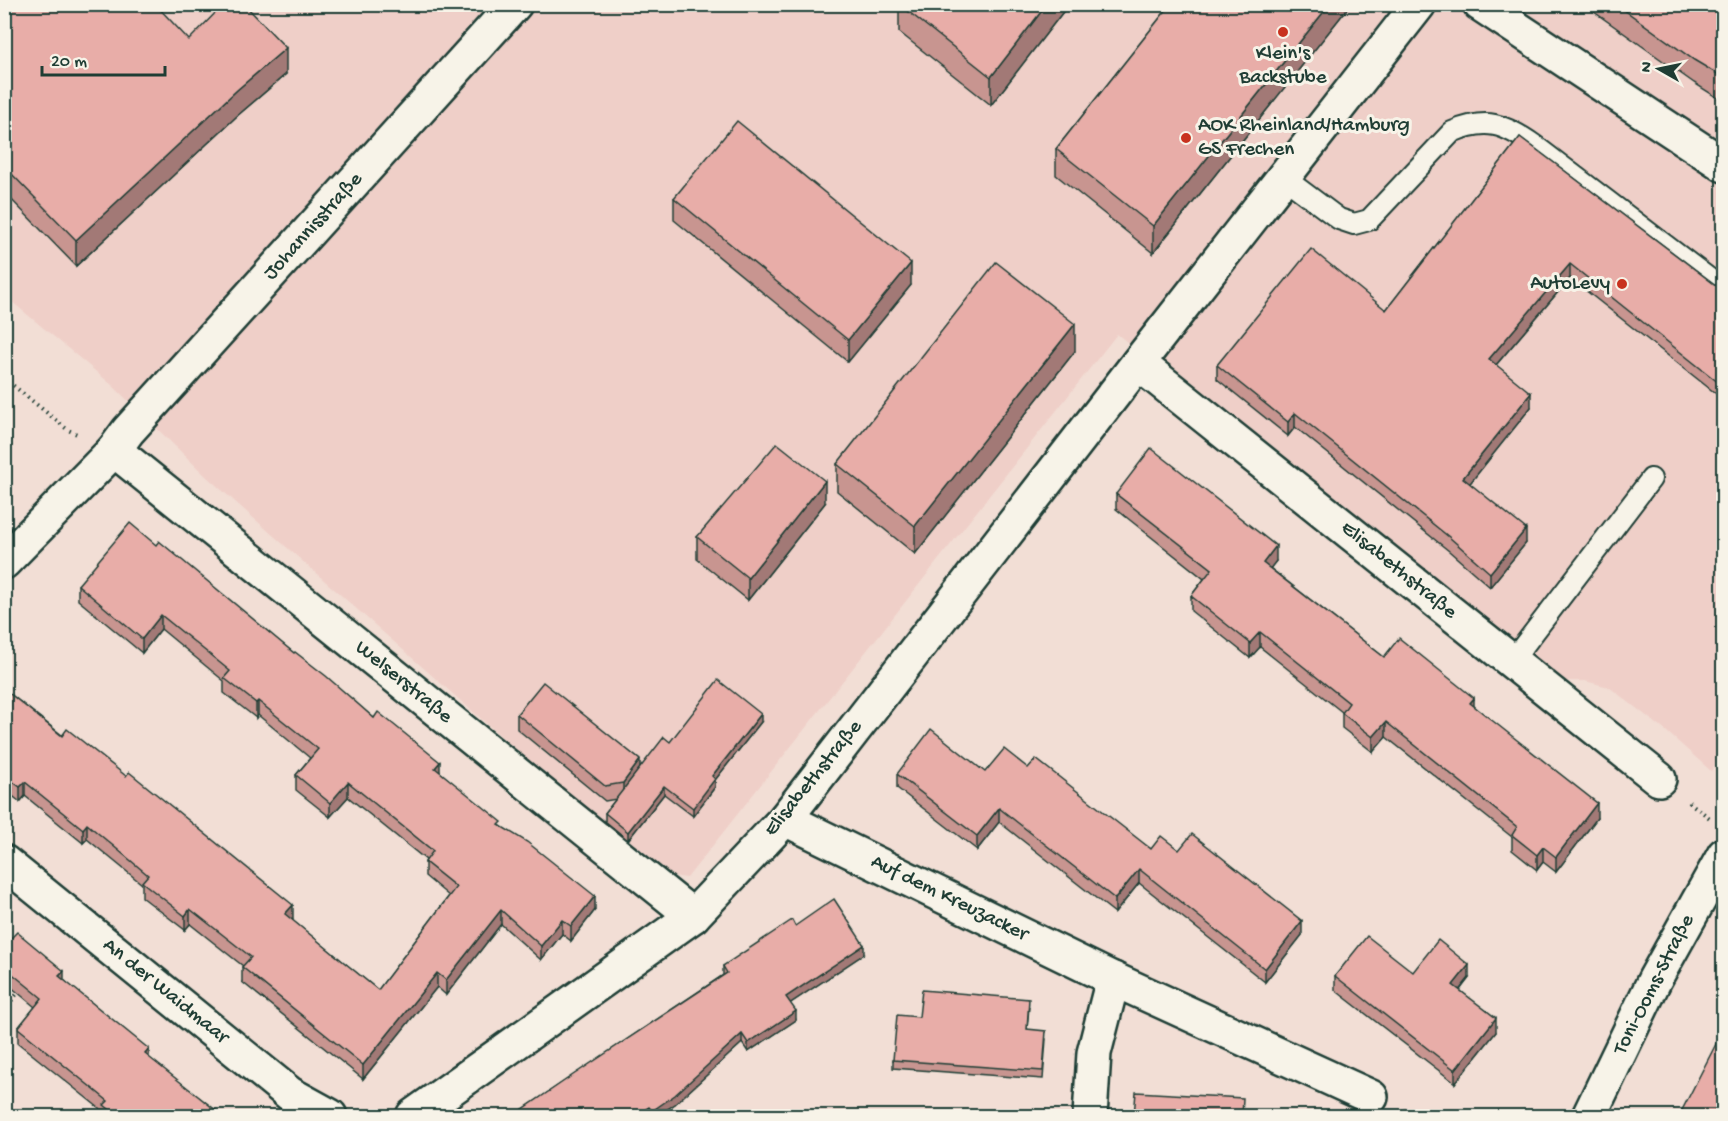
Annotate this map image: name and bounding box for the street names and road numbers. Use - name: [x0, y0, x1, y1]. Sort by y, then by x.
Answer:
- street label: Johannisstraße: [259, 167, 370, 286]
- street label: Elisabethstraße: [1335, 516, 1462, 626]
- street label: Welserstraße: [349, 636, 458, 731]
- street label: Elisabethstraße: [759, 715, 869, 842]
- street label: Auf dem Kreuzacker: [866, 850, 1033, 949]
- street label: Toni-Ooms-Straße: [1608, 910, 1702, 1060]
- street label: An der Waidmaar: [97, 934, 234, 1051]

